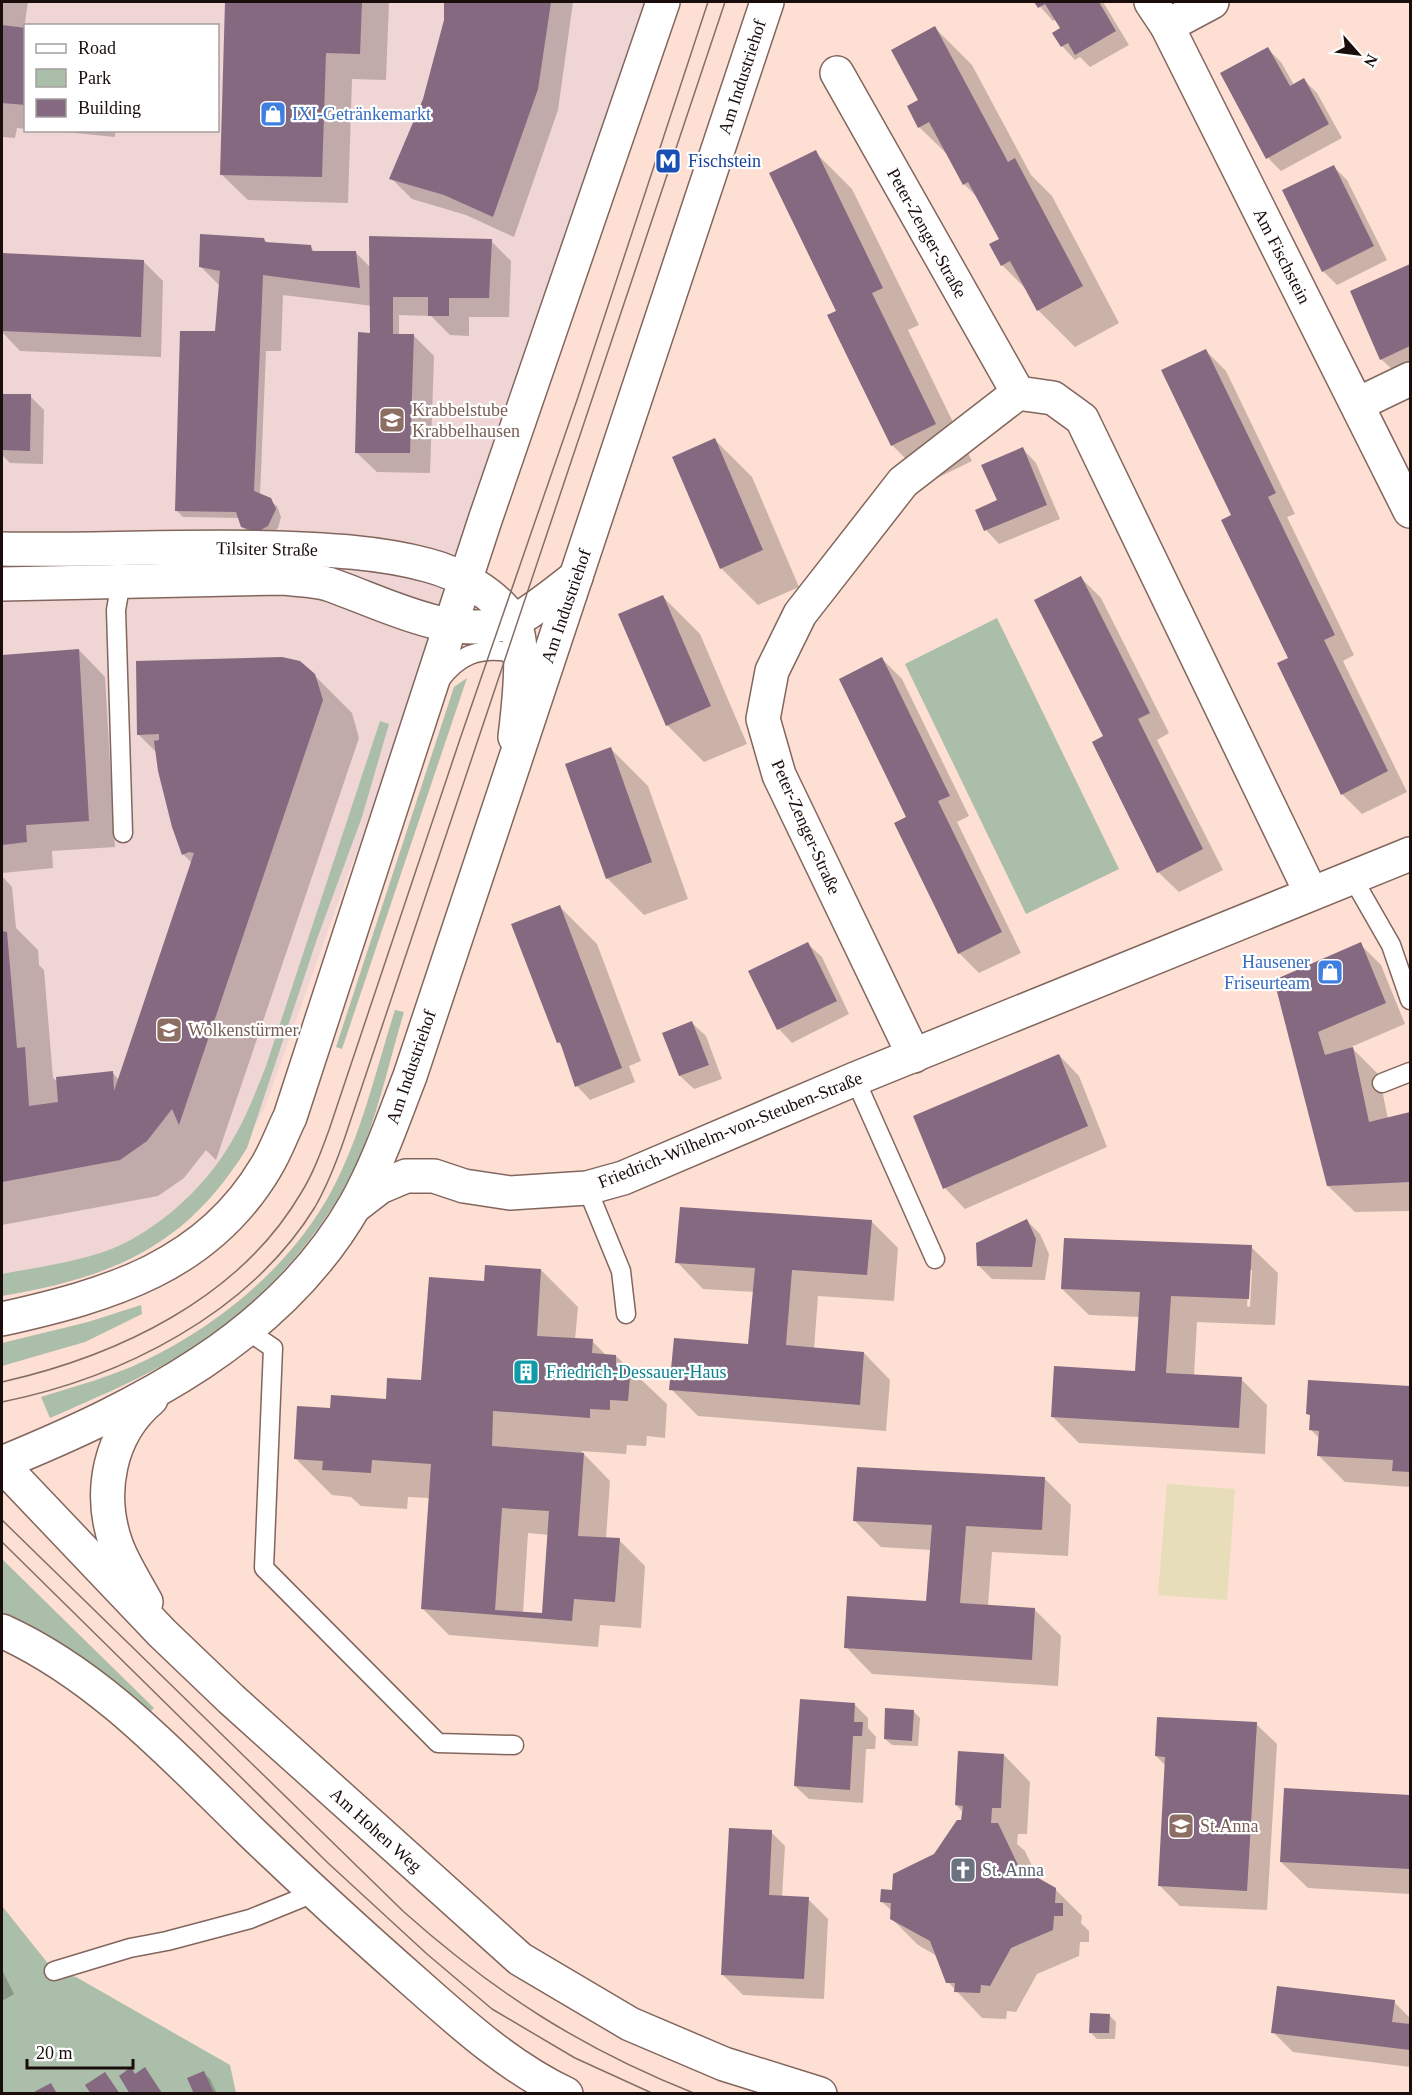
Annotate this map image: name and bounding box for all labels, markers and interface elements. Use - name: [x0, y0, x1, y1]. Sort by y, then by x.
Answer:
- street label: Am Industriehof: [714, 17, 770, 137]
- legend: [24, 24, 219, 132]
- north arrow: [1328, 24, 1388, 84]
- text: Road: [78, 38, 116, 58]
- text: N: [1360, 52, 1381, 70]
- text: Park: [78, 68, 111, 88]
- text: Building: [78, 98, 141, 118]
- shop icon: IXI-Getränkemarkt: [258, 99, 288, 129]
- place label: IXI-Getränkemarkt: [292, 104, 431, 124]
- metro station icon: Fischstein: [653, 146, 683, 176]
- place label: Fischstein: [688, 151, 761, 171]
- street label: Peter-Zenger-Straße: [883, 165, 971, 301]
- street label: Am Fischstein: [1249, 205, 1315, 307]
- place label: Krabbelstube Krabbelhausen: [412, 400, 520, 441]
- school or university icon: Krabbelstube Krabbelhausen: [377, 405, 407, 435]
- street label: Tilsiter Straße: [216, 538, 318, 560]
- street label: Am Industriehof: [537, 546, 595, 666]
- street label: Peter-Zenger-Straße: [767, 757, 845, 897]
- place label: Hausener Friseurteam: [1224, 952, 1310, 993]
- shop icon: Hausener Friseurteam: [1315, 957, 1345, 987]
- street label: Am Industriehof: [382, 1007, 440, 1127]
- school or university icon: Wolkenstürmer: [154, 1015, 184, 1045]
- place label: Wolkenstürmer: [188, 1020, 299, 1040]
- street label: Friedrich-Wilhelm-von-Steuben-Straße: [595, 1068, 865, 1192]
- building icon: Friedrich-Dessauer-Haus: [511, 1357, 541, 1387]
- place label: Friedrich-Dessauer-Haus: [546, 1362, 727, 1382]
- street label: Am Hohen Weg: [326, 1784, 426, 1876]
- school or university icon: St.Anna: [1166, 1811, 1196, 1841]
- place label: St.Anna: [1200, 1816, 1259, 1836]
- church icon: St. Anna: [948, 1855, 978, 1885]
- place label: St. Anna: [982, 1860, 1044, 1880]
- scale bar: [27, 2032, 134, 2070]
- text: 20 m: [36, 2043, 73, 2063]

